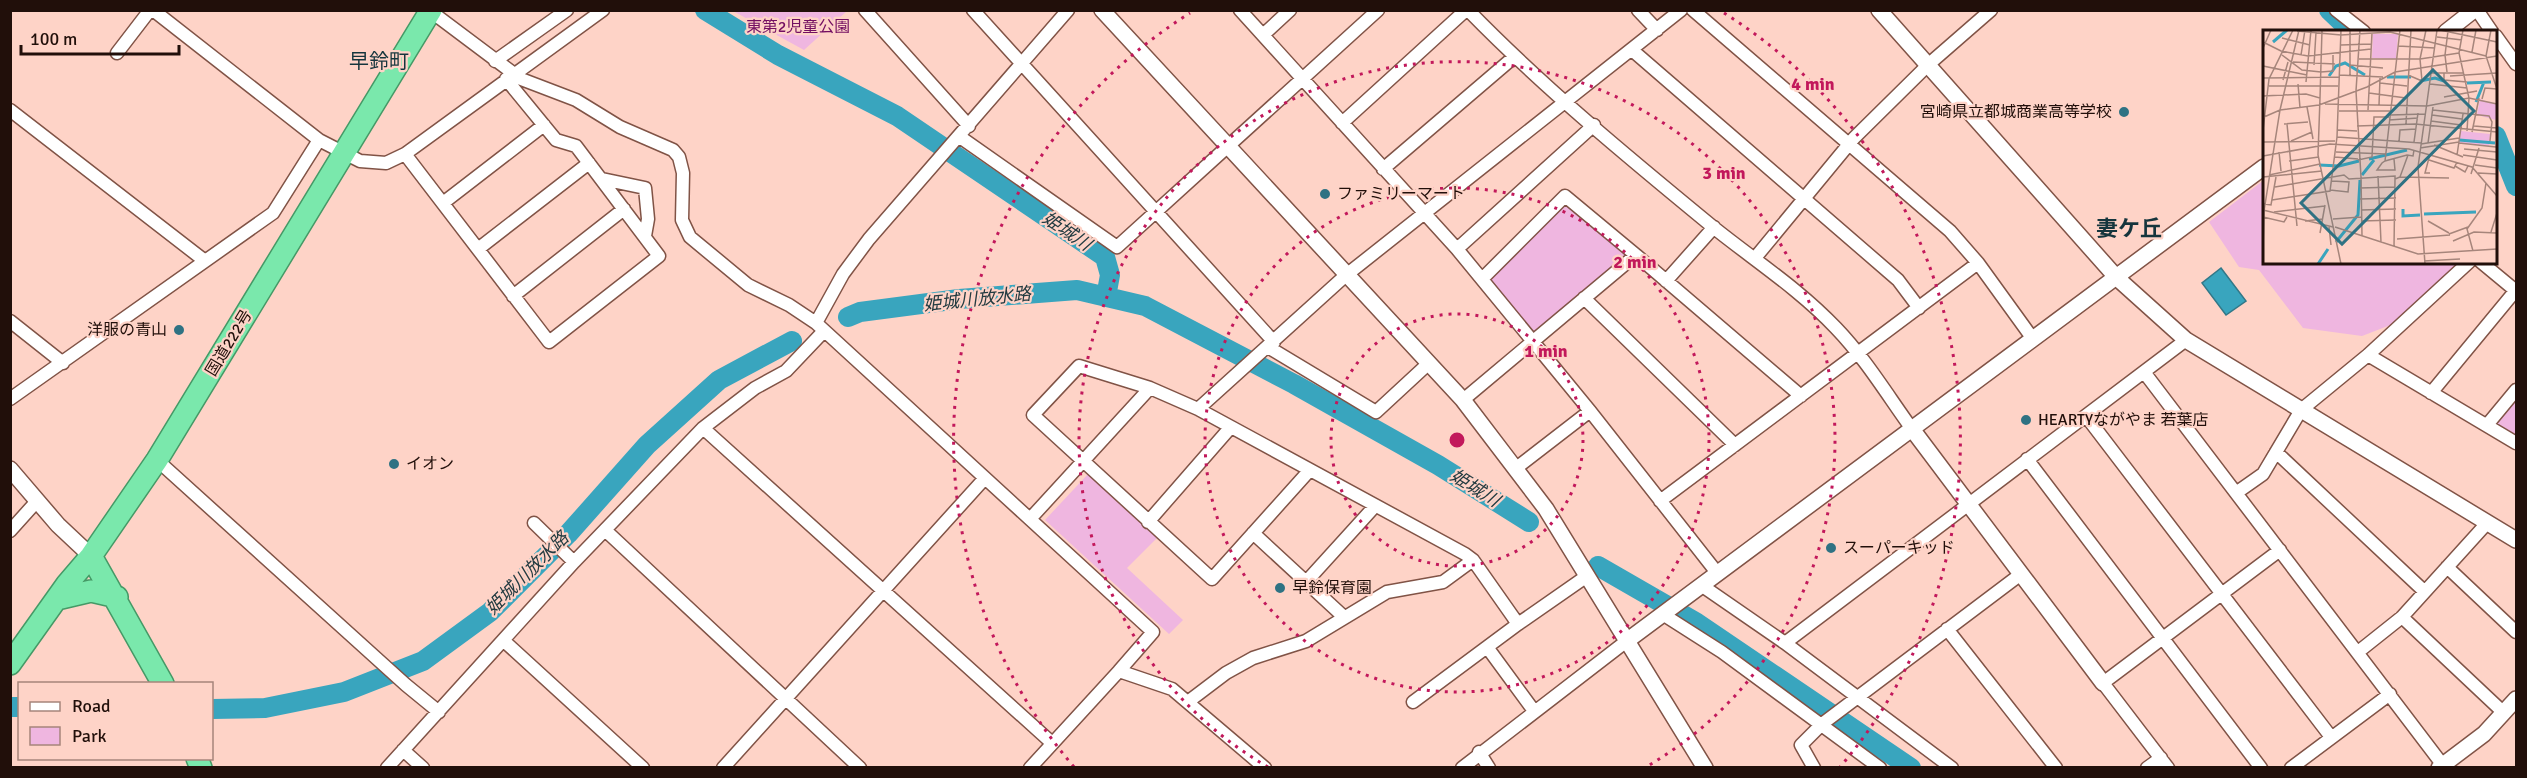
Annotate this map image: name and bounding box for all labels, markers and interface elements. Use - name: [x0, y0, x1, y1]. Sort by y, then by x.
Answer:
- park label: 東第2児童公園: [746, 17, 850, 37]
- scale bar: [21, 18, 178, 56]
- text: 100 m: [30, 28, 77, 50]
- inset map: [2263, 30, 2497, 264]
- district label: 早鈴町: [349, 49, 409, 74]
- text: 4 min: [1791, 73, 1835, 95]
- place label: 宮崎県立都城商業高等学校: [1920, 102, 2112, 122]
- marker: 宮崎県立都城商業高等学校: [2117, 105, 2131, 119]
- text: 3 min: [1702, 162, 1746, 184]
- place label: ファミリーマート: [1337, 184, 1465, 204]
- marker: ファミリーマート: [1318, 187, 1332, 201]
- water label: 姫城川: [1038, 207, 1097, 256]
- district label: 妻ケ丘: [2096, 215, 2162, 242]
- text: 2 min: [1613, 251, 1657, 273]
- water label: 姫城川放水路: [922, 282, 1034, 316]
- street label: 国道222号: [201, 306, 257, 380]
- place label: 洋服の青山: [87, 320, 167, 340]
- marker: 洋服の青山: [172, 323, 186, 337]
- text: 1 min: [1524, 340, 1568, 362]
- place label: HEARTYながやま 若葉店: [2038, 410, 2208, 430]
- marker: HEARTYながやま 若葉店: [2019, 413, 2033, 427]
- centre of rings: [1447, 430, 1467, 450]
- place label: イオン: [406, 454, 454, 474]
- marker: イオン: [387, 457, 401, 471]
- water label: 姫城川: [1446, 464, 1505, 513]
- water label: 姫城川放水路: [481, 526, 574, 619]
- place label: スーパーキッド: [1843, 538, 1955, 558]
- marker: スーパーキッド: [1824, 541, 1838, 555]
- place label: 早鈴保育園: [1292, 578, 1372, 598]
- marker: 早鈴保育園: [1273, 581, 1287, 595]
- legend: [18, 682, 213, 760]
- text: Road: [72, 695, 111, 717]
- text: Park: [72, 725, 107, 747]

